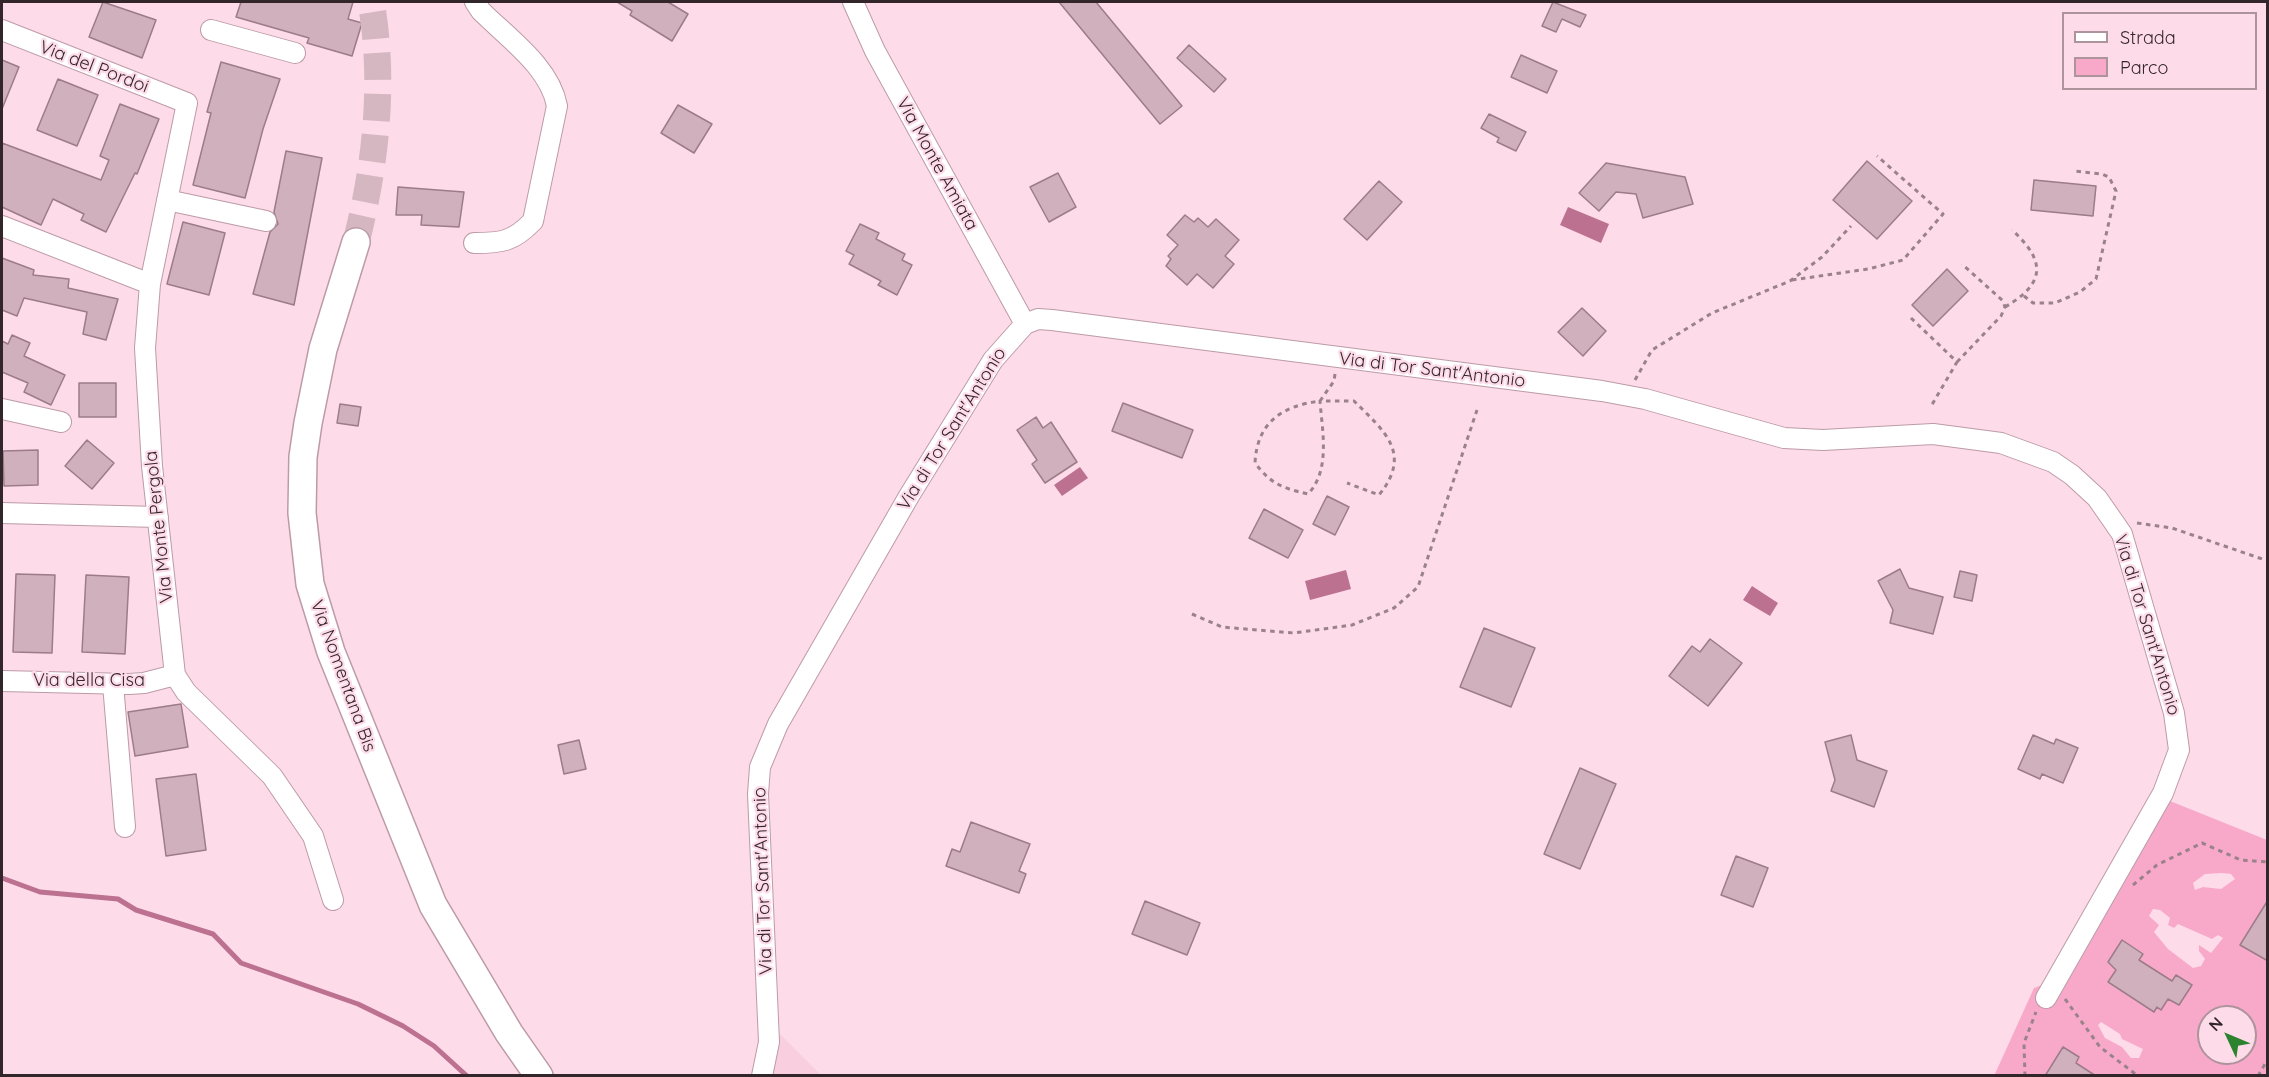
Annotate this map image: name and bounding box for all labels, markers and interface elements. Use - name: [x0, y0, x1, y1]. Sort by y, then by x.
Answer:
- legend: [2062, 12, 2257, 90]
- text: Strada: [2120, 26, 2176, 49]
- street label: Via del Pordoi: [36, 36, 152, 98]
- text: Parco: [2120, 56, 2168, 79]
- street label: Via Monte Amiata: [892, 94, 982, 234]
- street label: Via di Tor Sant'Antonio: [893, 344, 1011, 514]
- street label: Via di Tor Sant'Antonio: [1337, 348, 1527, 392]
- street label: Via Monte Pergola: [140, 450, 178, 604]
- street label: Via di Tor Sant'Antonio: [2109, 532, 2185, 718]
- street label: Via Nomentana Bis: [306, 597, 380, 755]
- street label: Via della Cisa: [33, 670, 145, 692]
- street label: Via di Tor Sant'Antonio: [749, 787, 777, 975]
- north arrow: [2197, 1005, 2257, 1065]
- text: N: [2204, 1013, 2227, 1035]

